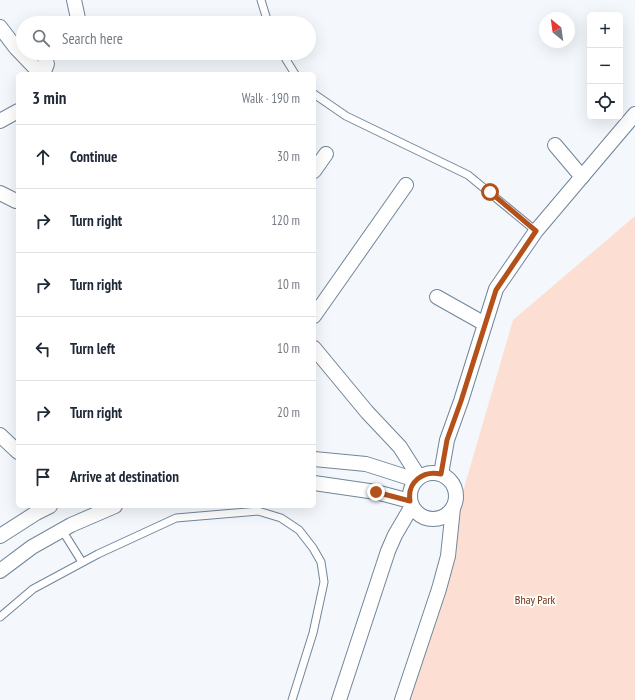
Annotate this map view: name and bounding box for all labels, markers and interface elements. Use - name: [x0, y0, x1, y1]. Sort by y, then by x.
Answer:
- north arrow: [539, 12, 575, 48]
- map controls: [587, 12, 623, 120]
- button: +: [587, 12, 623, 48]
- search box: [16, 16, 316, 60]
- icon: search: [30, 27, 52, 49]
- text: Search here: [62, 29, 123, 48]
- button: −: [587, 48, 623, 84]
- button: locate: [587, 84, 623, 120]
- text: 3 min: [32, 87, 66, 109]
- text: Walk · 190 m: [242, 90, 300, 107]
- icon: ahead: [32, 146, 54, 168]
- text: Continue: [70, 147, 117, 166]
- text: 30 m: [277, 148, 300, 165]
- route start: [481, 183, 499, 201]
- icon: right: [32, 210, 54, 232]
- text: Turn right: [70, 211, 122, 230]
- text: 120 m: [271, 212, 300, 229]
- icon: right: [32, 274, 54, 296]
- text: Turn right: [70, 275, 122, 294]
- text: 10 m: [277, 276, 300, 293]
- icon: left: [32, 338, 54, 360]
- text: Turn left: [70, 339, 115, 358]
- text: 10 m: [277, 340, 300, 357]
- icon: right: [32, 402, 54, 424]
- text: Turn right: [70, 403, 122, 422]
- text: 20 m: [277, 404, 300, 421]
- icon: arrive: [32, 466, 54, 488]
- text: Arrive at destination: [70, 467, 179, 486]
- route end: [367, 483, 385, 501]
- park label: Bhay Park: [515, 592, 555, 607]

